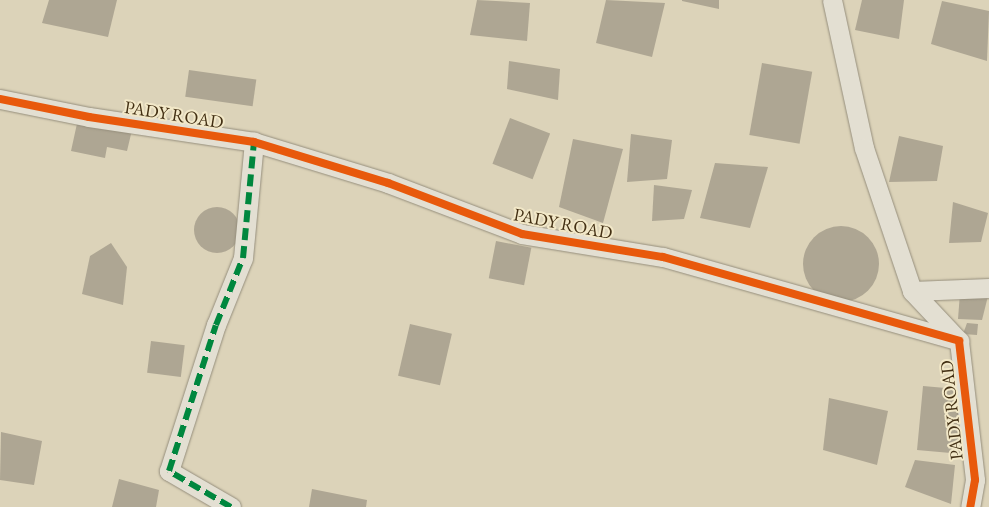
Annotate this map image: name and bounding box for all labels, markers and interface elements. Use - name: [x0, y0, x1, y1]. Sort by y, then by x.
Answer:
- street label: PADY ROAD: [123, 97, 225, 133]
- street label: PADY ROAD: [512, 204, 614, 244]
- street label: PADY ROAD: [936, 359, 968, 461]

